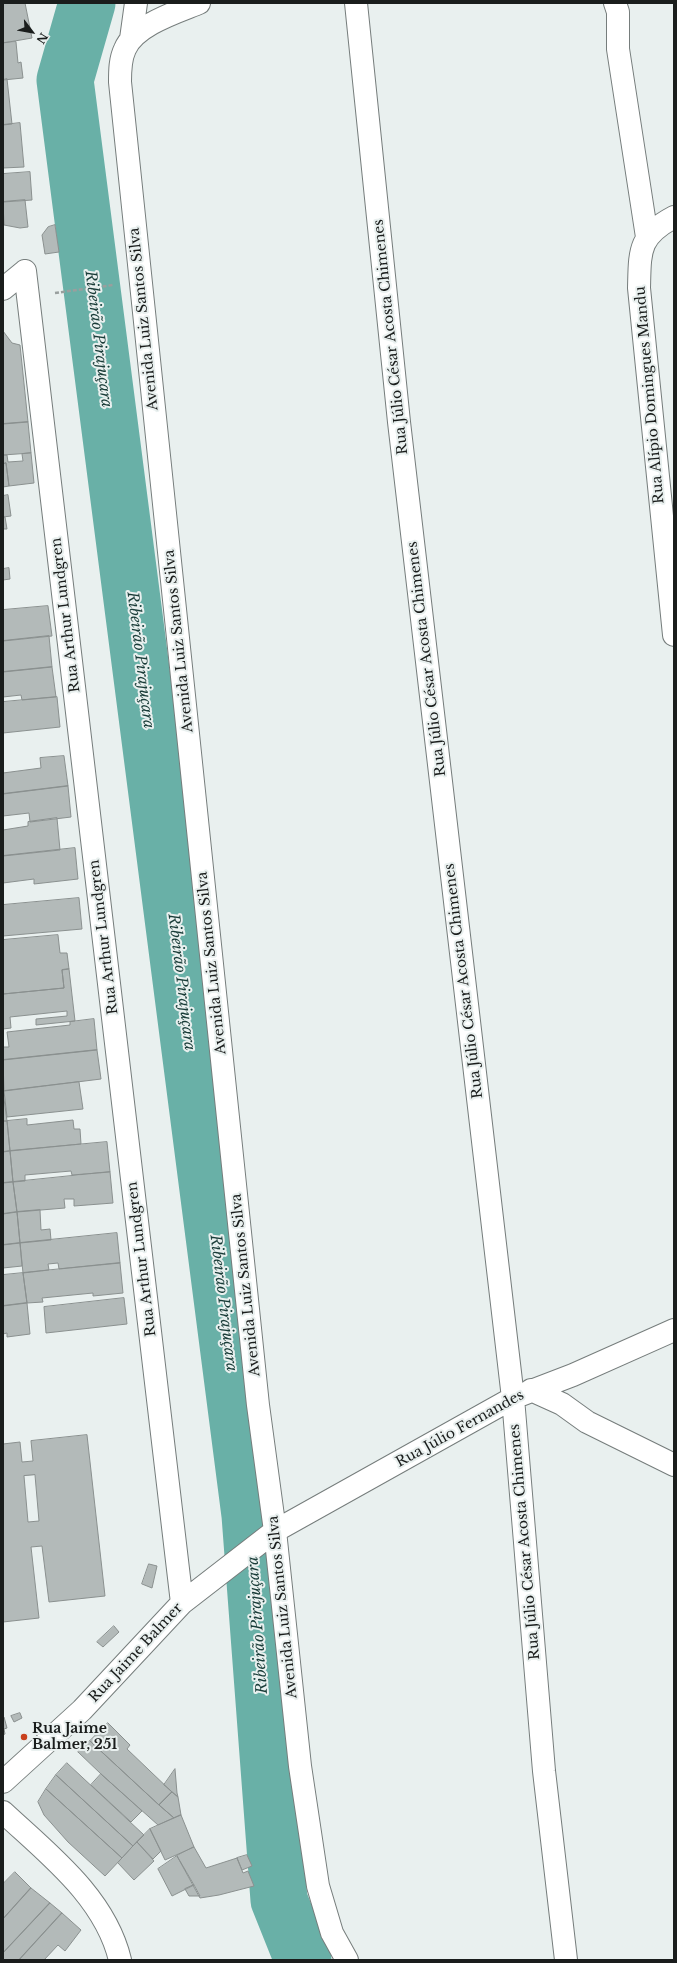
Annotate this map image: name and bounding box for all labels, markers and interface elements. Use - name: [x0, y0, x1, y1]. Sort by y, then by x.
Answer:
- north arrow: [12, 12, 52, 52]
- text: N: [33, 30, 51, 46]
- street label: Rua Júlio César Acosta Chimenes: [370, 218, 412, 456]
- street label: Avenida Luiz Santos Silva: [126, 227, 162, 411]
- water label: Ribeirão Pirajuçara: [81, 270, 115, 408]
- street label: Rua Alípio Domingues Mandu: [632, 285, 668, 505]
- street label: Rua Arthur Lundgren: [48, 537, 84, 693]
- street label: Rua Júlio César Acosta Chimenes: [404, 541, 450, 777]
- street label: Avenida Luiz Santos Silva: [161, 549, 197, 733]
- water label: Ribeirão Pirajuçara: [123, 591, 157, 729]
- street label: Rua Arthur Lundgren: [86, 859, 122, 1015]
- street label: Rua Júlio César Acosta Chimenes: [441, 863, 487, 1099]
- street label: Avenida Luiz Santos Silva: [194, 871, 230, 1055]
- water label: Ribeirão Pirajuçara: [164, 913, 198, 1051]
- street label: Rua Arthur Lundgren: [124, 1181, 160, 1337]
- street label: Avenida Luiz Santos Silva: [228, 1193, 264, 1377]
- water label: Ribeirão Pirajuçara: [206, 1234, 240, 1372]
- street label: Rua Júlio Fernandes: [393, 1387, 527, 1471]
- street label: Rua Júlio César Acosta Chimenes: [506, 1423, 544, 1661]
- street label: Avenida Luiz Santos Silva: [265, 1515, 301, 1699]
- water label: Ribeirão Pirajuçara: [244, 1556, 272, 1694]
- street label: Rua Jaime Balmer: [86, 1600, 186, 1706]
- place label: Rua Jaime Balmer, 251: [32, 1721, 117, 1754]
- marker: Rua Jaime Balmer, 251: [19, 1732, 29, 1742]

